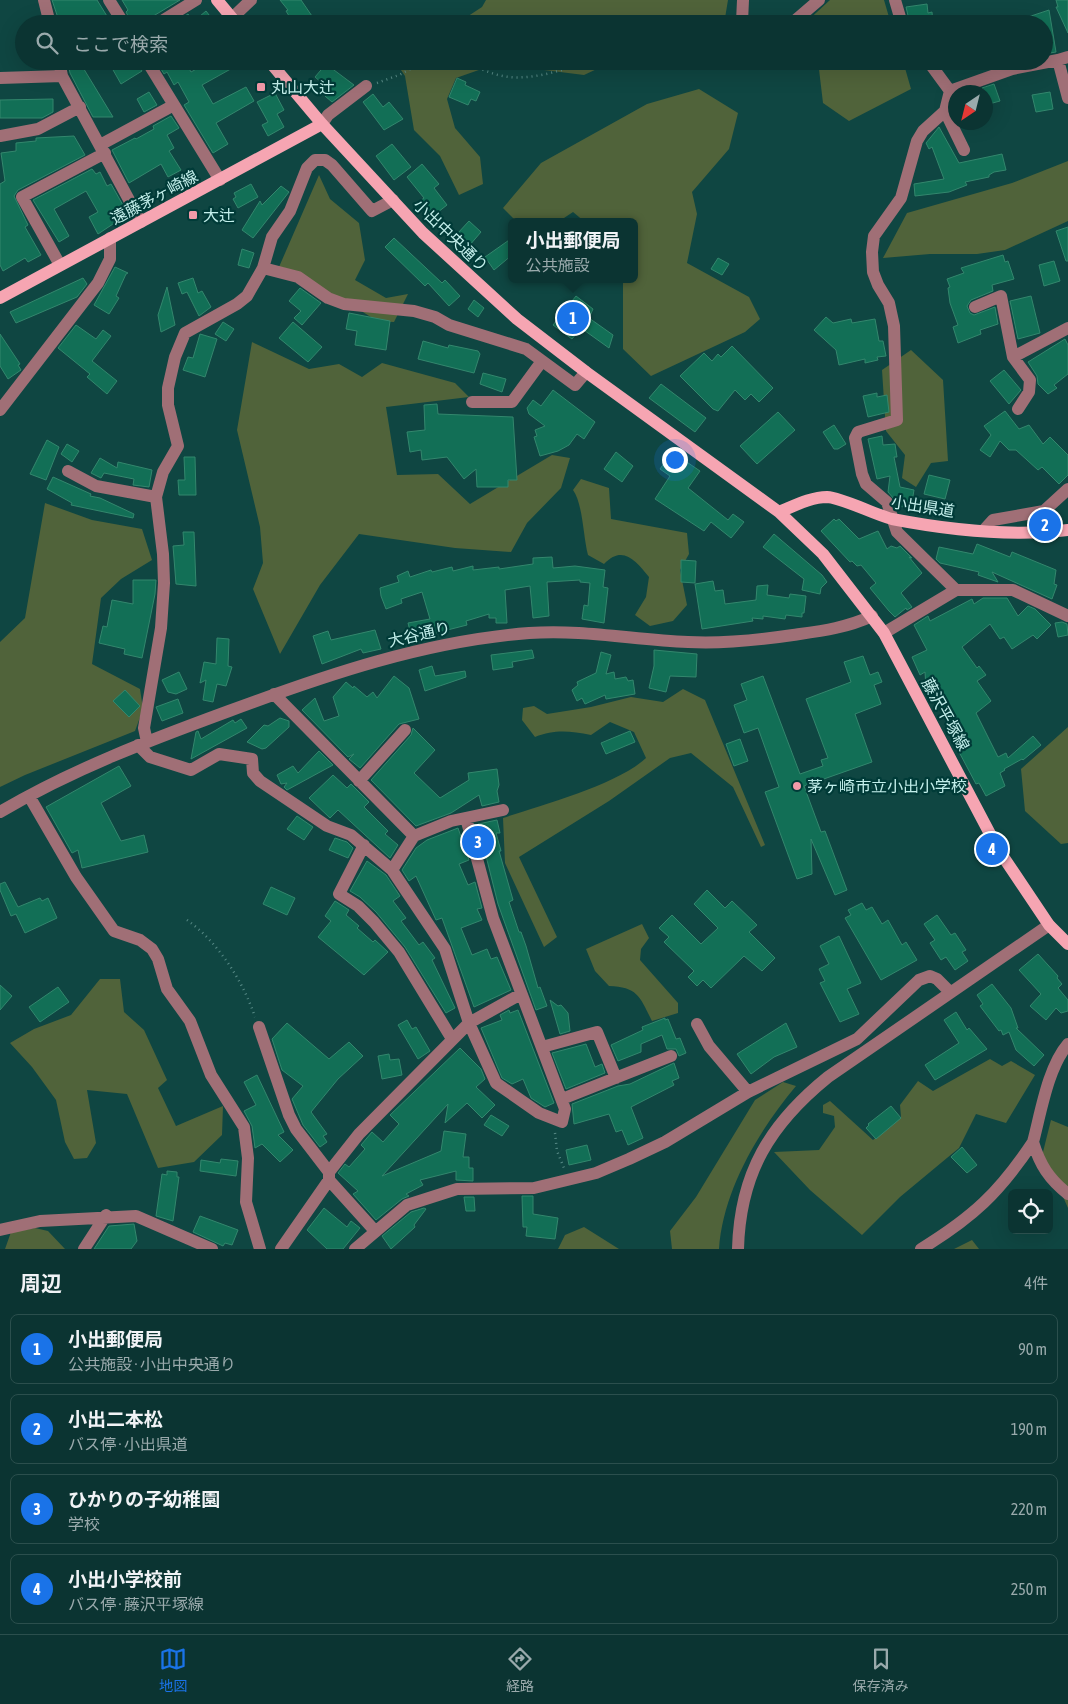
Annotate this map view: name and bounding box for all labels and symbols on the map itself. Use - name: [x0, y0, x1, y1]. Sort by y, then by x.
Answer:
- place label: 丸山大辻: [271, 78, 335, 96]
- marker: 丸山大辻: [255, 81, 267, 93]
- north arrow: [948, 85, 993, 130]
- street label: 遠藤茅ヶ崎線: [107, 167, 201, 227]
- street label: 小出中央通り: [410, 195, 492, 275]
- place label: 大辻: [203, 206, 235, 224]
- marker: 大辻: [187, 209, 199, 221]
- pin: 1: [557, 299, 589, 337]
- your location: [662, 447, 688, 473]
- street label: 小出県道: [890, 492, 956, 520]
- pin: 2: [1029, 506, 1061, 544]
- street label: 大谷通り: [386, 618, 452, 650]
- street label: 藤沢平塚線: [919, 675, 973, 753]
- place label: 茅ヶ崎市立小出小学校: [807, 777, 967, 795]
- marker: 茅ヶ崎市立小出小学校: [791, 780, 803, 792]
- pin: 3: [462, 823, 494, 861]
- pin: 4: [976, 830, 1008, 868]

